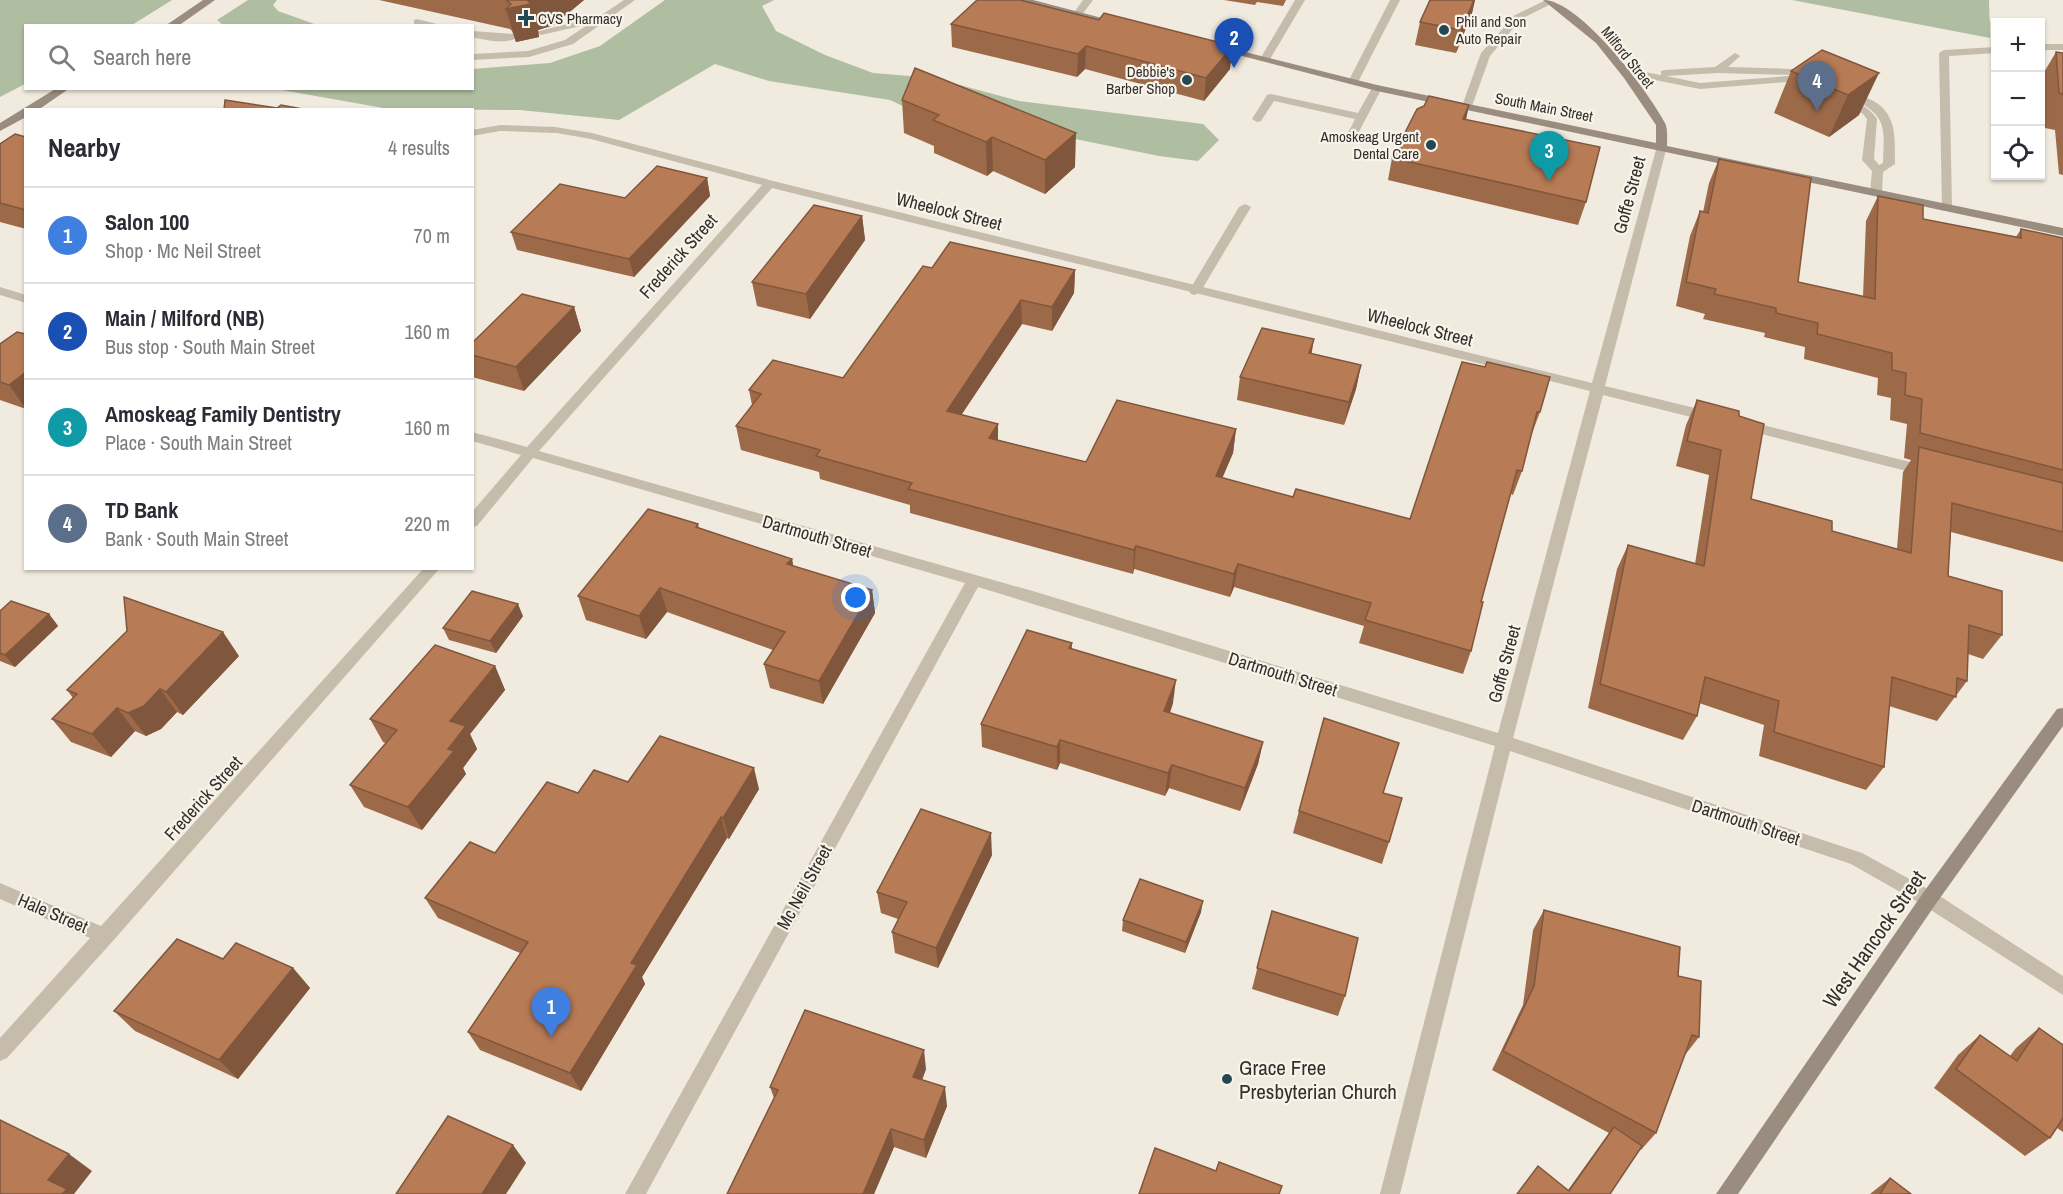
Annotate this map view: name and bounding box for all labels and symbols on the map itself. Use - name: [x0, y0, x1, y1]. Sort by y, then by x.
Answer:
- place label: CVS Pharmacy: [538, 8, 623, 29]
- marker: CVS Pharmacy: [519, 11, 533, 25]
- place label: Phil and Son Auto Repair: [1455, 11, 1526, 49]
- pin: 2: [1214, 19, 1254, 68]
- street label: Milford Street: [1597, 22, 1660, 93]
- marker: Phil and Son Auto Repair: [1437, 23, 1451, 37]
- place label: Debbie's Barber Shop: [1106, 61, 1175, 99]
- pin: 4: [1798, 62, 1836, 111]
- marker: Debbie's Barber Shop: [1180, 73, 1194, 87]
- street label: South Main Street: [1493, 87, 1595, 127]
- place label: Amoskeag Urgent Dental Care: [1320, 126, 1420, 164]
- pin: 3: [1530, 132, 1568, 181]
- marker: Amoskeag Urgent Dental Care: [1424, 138, 1438, 152]
- street label: Goffe Street: [1607, 153, 1651, 237]
- street label: Wheelock Street: [893, 186, 1005, 236]
- street label: Frederick Street: [633, 208, 723, 304]
- street label: Wheelock Street: [1364, 302, 1476, 352]
- street label: Dartmouth Street: [760, 508, 874, 564]
- your location: [841, 583, 870, 612]
- street label: Goffe Street: [1482, 622, 1526, 706]
- street label: Dartmouth Street: [1226, 646, 1340, 702]
- street label: Frederick Street: [158, 750, 248, 846]
- street label: Dartmouth Street: [1689, 793, 1803, 851]
- street label: Mc Neil Street: [770, 840, 838, 934]
- street label: West Hancock Street: [1816, 864, 1932, 1013]
- street label: Hale Street: [14, 887, 92, 939]
- pin: 1: [532, 988, 570, 1037]
- place label: Grace Free Presbyterian Church: [1239, 1053, 1397, 1106]
- marker: Grace Free Presbyterian Church: [1220, 1072, 1234, 1086]

